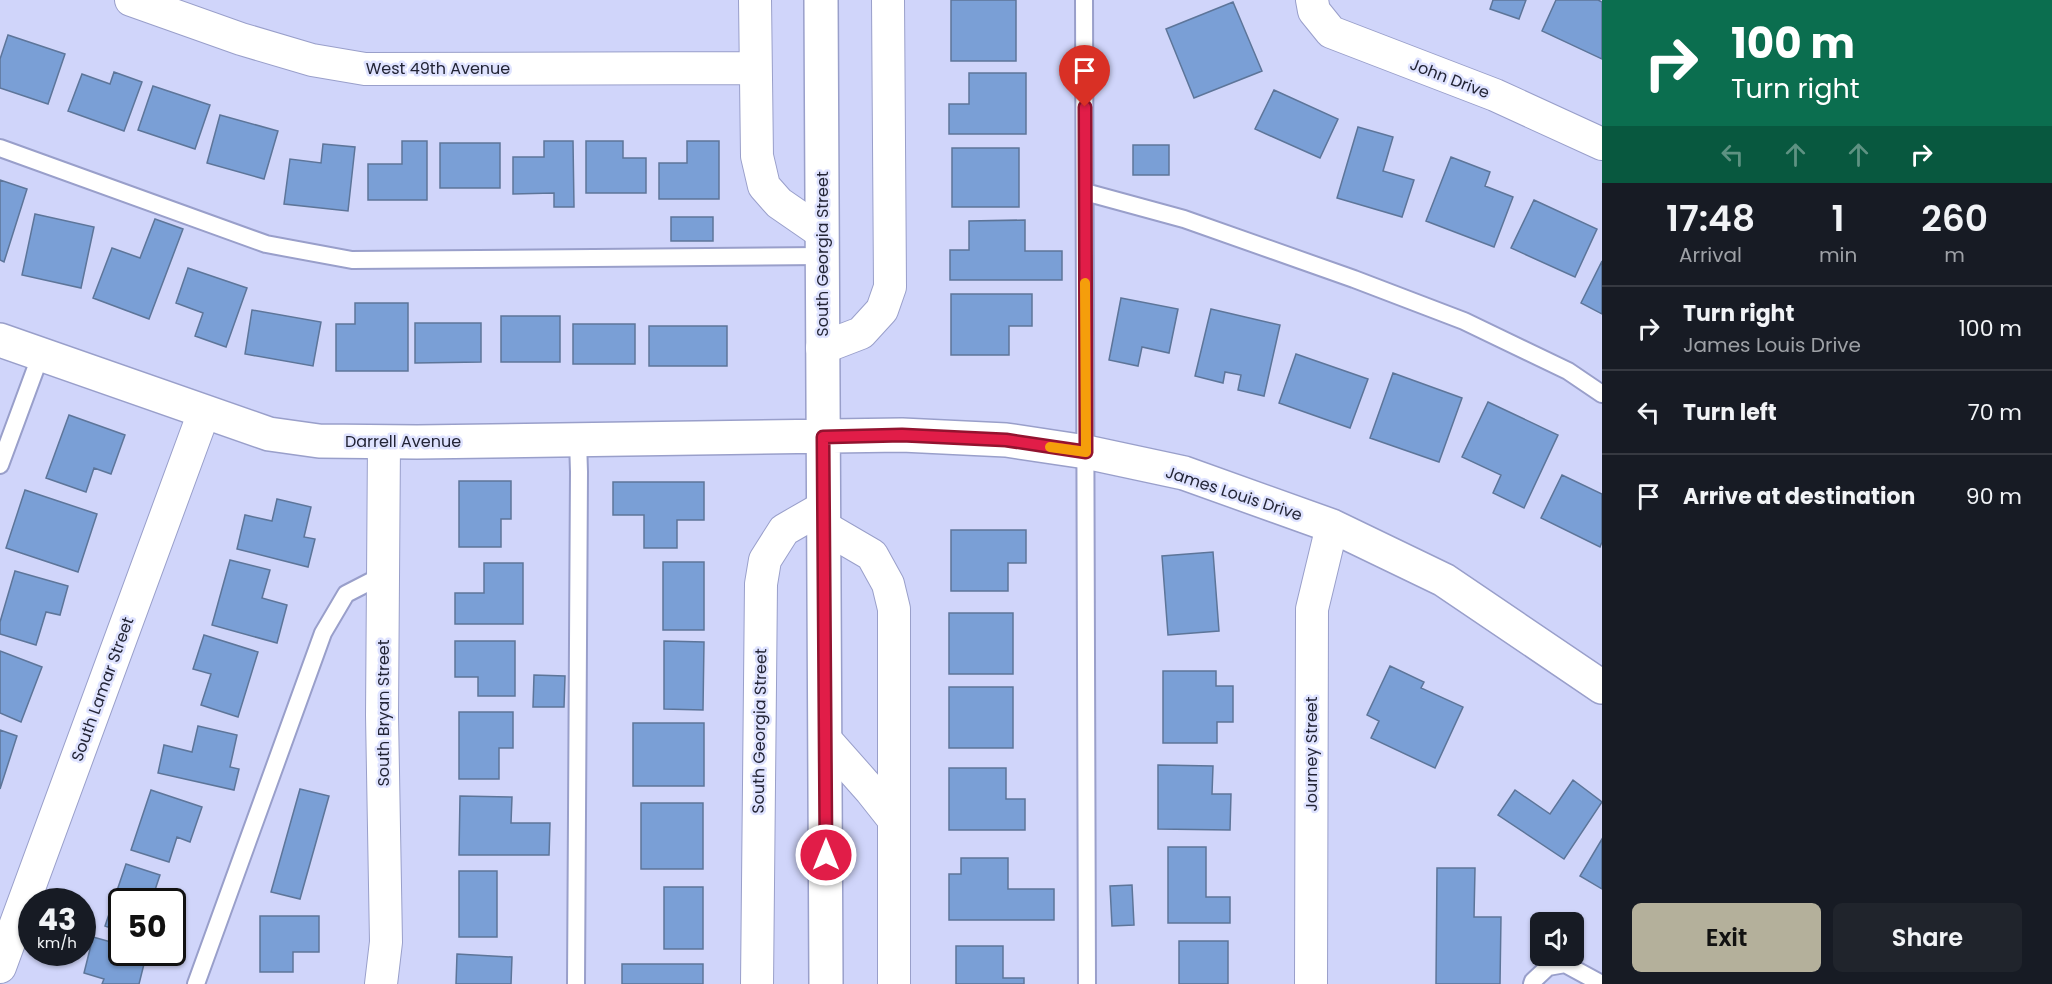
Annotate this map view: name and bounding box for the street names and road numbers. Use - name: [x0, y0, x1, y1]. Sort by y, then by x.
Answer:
- street label: John Drive: [1407, 53, 1493, 104]
- street label: West 49th Avenue: [366, 57, 510, 80]
- street label: South Georgia Street: [811, 171, 834, 337]
- street label: Darrell Avenue: [345, 430, 461, 453]
- street label: James Louis Drive: [1163, 461, 1305, 526]
- street label: South Lamar Street: [66, 614, 139, 765]
- street label: South Bryan Street: [372, 639, 395, 787]
- street label: South Georgia Street: [747, 648, 772, 814]
- street label: Journey Street: [1300, 696, 1323, 812]

